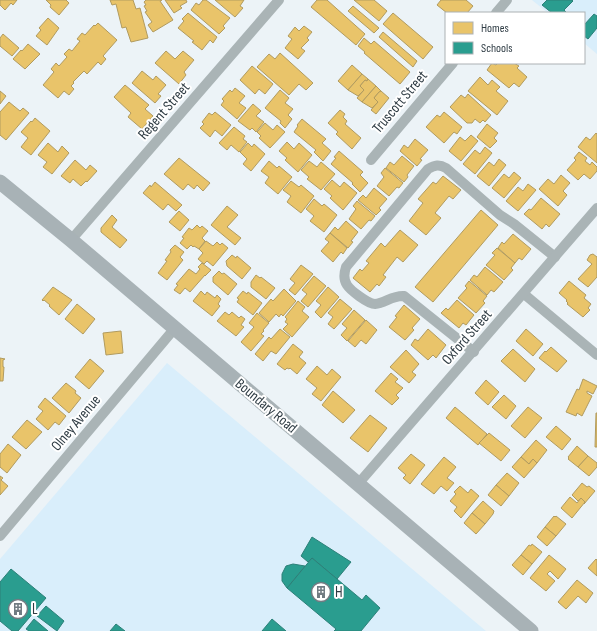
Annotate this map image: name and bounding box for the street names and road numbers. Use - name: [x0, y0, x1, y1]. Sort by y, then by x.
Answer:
- street label: Truscott Street: [368, 66, 432, 137]
- street label: Regent Street: [134, 78, 194, 144]
- street label: Oxford Street: [438, 305, 497, 369]
- street label: Boundary Road: [231, 375, 301, 437]
- street label: Olney Avenue: [47, 391, 105, 455]

